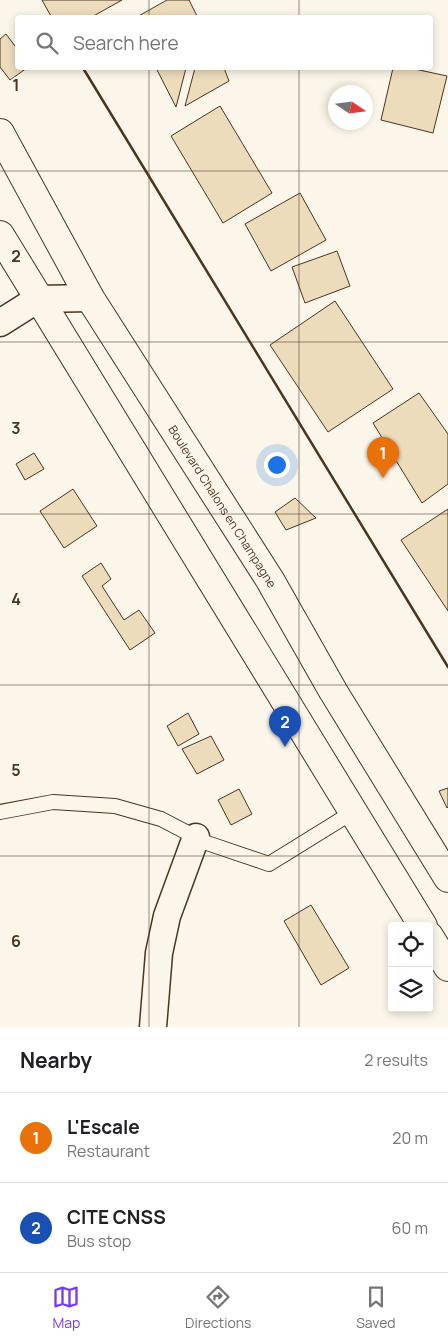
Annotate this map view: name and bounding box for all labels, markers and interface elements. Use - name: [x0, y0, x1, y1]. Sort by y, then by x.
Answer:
- search box: [15, 15, 433, 70]
- icon: search: [33, 29, 61, 57]
- text: Search here: [73, 30, 179, 56]
- text: 1: [12, 74, 20, 96]
- north arrow: [328, 85, 373, 130]
- text: 2: [11, 245, 21, 267]
- text: 3: [11, 417, 21, 439]
- street label: Boulevard Chalons en Champagne: [165, 422, 281, 591]
- pin: 1: [367, 437, 399, 478]
- your location: [264, 452, 290, 478]
- text: 4: [11, 588, 21, 610]
- pin: 2: [269, 706, 301, 747]
- text: 5: [11, 759, 21, 781]
- map controls: [388, 922, 433, 1012]
- button: locate: [388, 922, 433, 967]
- text: 6: [11, 930, 21, 952]
- button: layers: [388, 967, 433, 1012]
- text: Nearby: [20, 1046, 92, 1074]
- text: 2 results: [364, 1049, 428, 1071]
- text: L'Escale: [67, 1114, 140, 1140]
- text: 1: [32, 1127, 40, 1149]
- text: 20 m: [392, 1127, 428, 1149]
- text: Restaurant: [67, 1140, 150, 1162]
- text: CITE CNSS: [67, 1204, 166, 1230]
- text: 2: [31, 1217, 41, 1239]
- text: 60 m: [392, 1217, 428, 1239]
- text: Bus stop: [67, 1230, 131, 1252]
- tab: Map: [52, 1283, 80, 1332]
- tab: Directions: [185, 1283, 251, 1332]
- tab: Saved: [356, 1283, 396, 1332]

